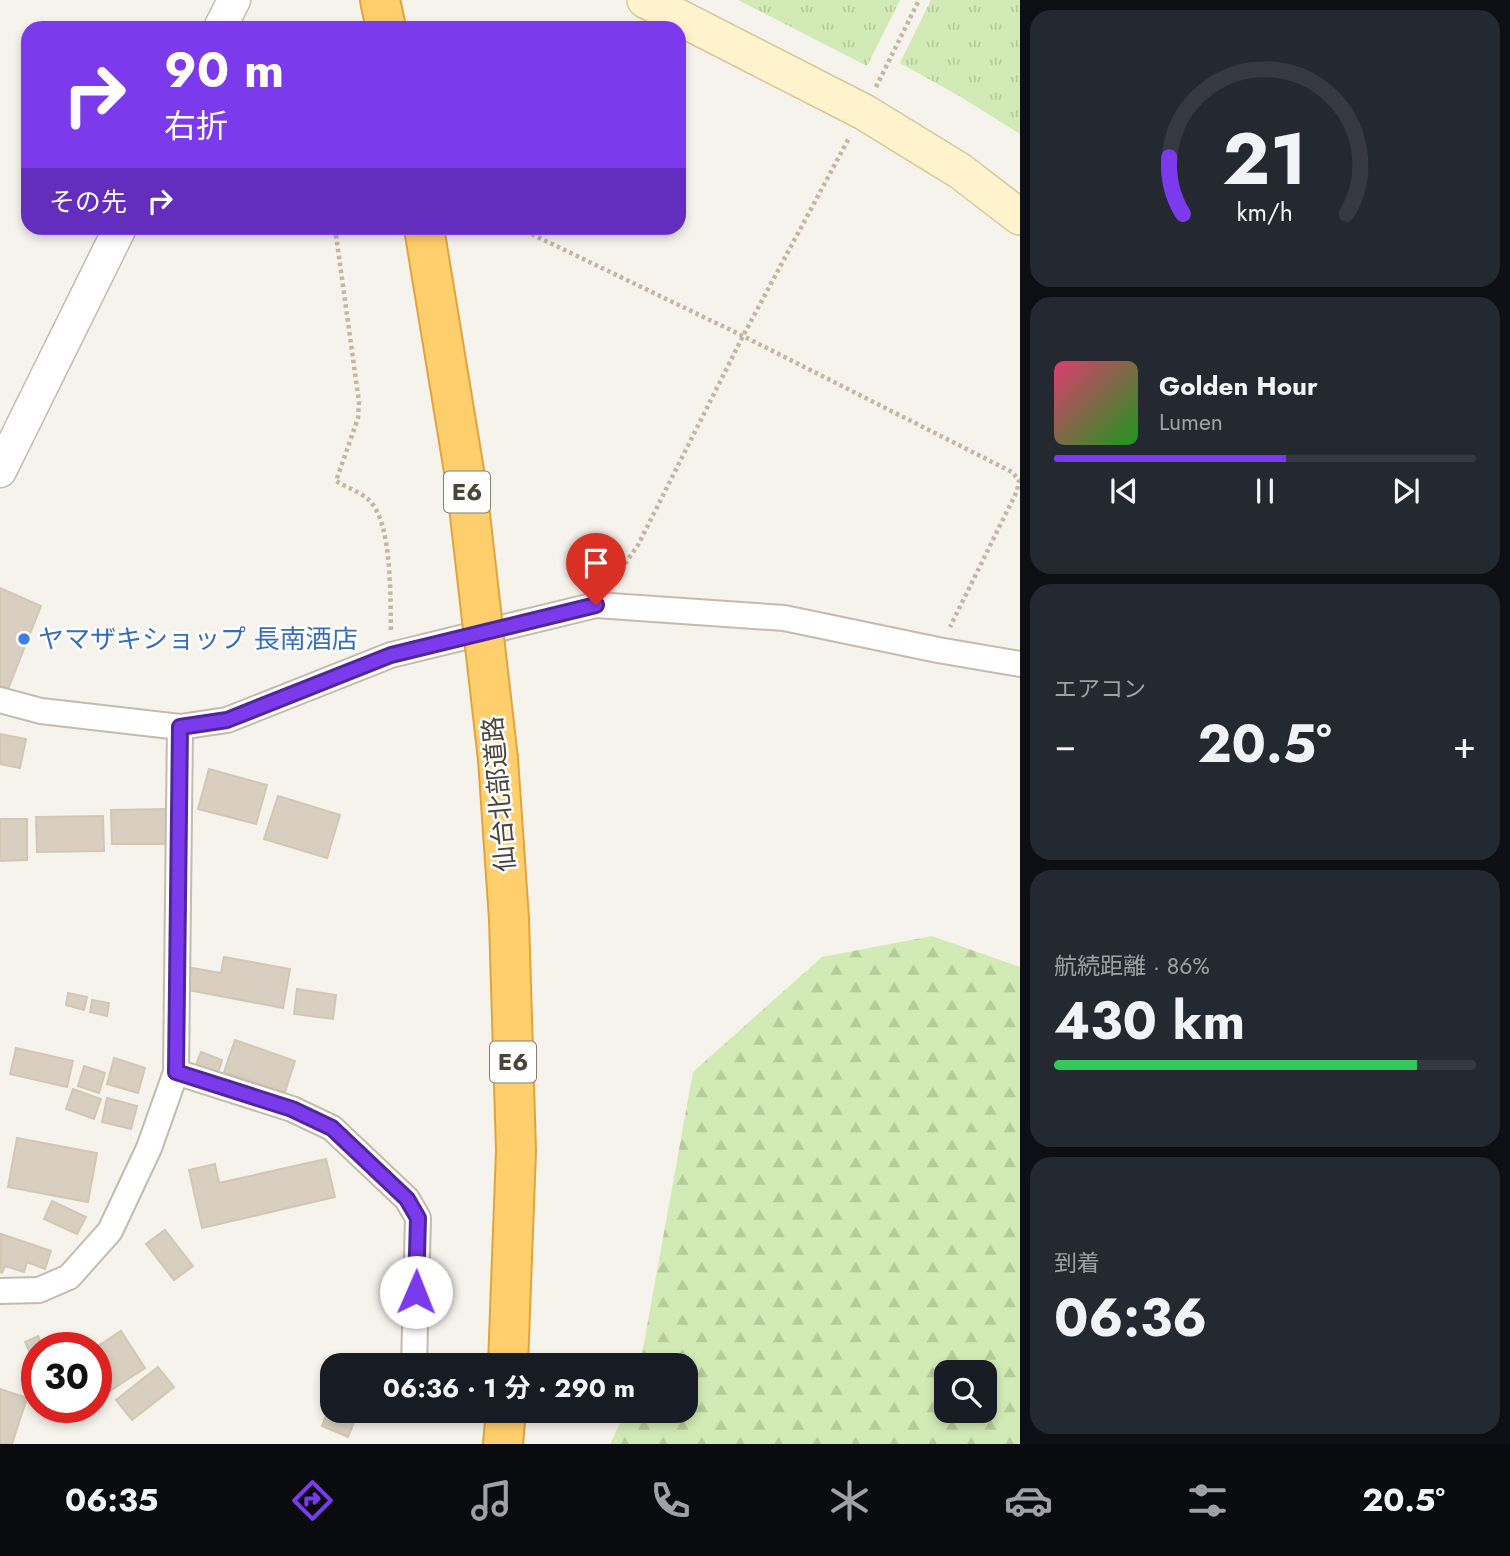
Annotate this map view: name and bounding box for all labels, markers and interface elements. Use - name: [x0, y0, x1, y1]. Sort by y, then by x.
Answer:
- text: 90 m: [164, 35, 284, 105]
- icon: right: [49, 49, 140, 140]
- text: 右折: [164, 103, 228, 149]
- text: 21: [1223, 107, 1307, 212]
- icon: right: [141, 182, 179, 220]
- text: その先: [49, 183, 127, 221]
- text: km/h: [1237, 194, 1293, 230]
- text: Golden Hour: [1159, 367, 1318, 405]
- text: Lumen: [1159, 405, 1223, 439]
- road number: E6: [444, 472, 490, 512]
- icon: previous: [1105, 472, 1143, 510]
- icon: pause: [1246, 472, 1284, 510]
- icon: next: [1387, 472, 1425, 510]
- pin: [566, 533, 626, 605]
- icon: arrive: [577, 544, 615, 582]
- place label: ヤマザキショップ 長南酒店: [38, 620, 358, 658]
- marker: ヤマザキショップ 長南酒店: [16, 631, 32, 647]
- text: エアコン: [1054, 672, 1146, 706]
- text: 20.5°: [1197, 706, 1332, 782]
- street label: 仙台北部道路: [473, 715, 525, 873]
- text: −: [1054, 717, 1076, 772]
- text: +: [1453, 717, 1476, 772]
- text: 航続距離 · 86%: [1054, 949, 1210, 983]
- text: 430 km: [1054, 983, 1245, 1059]
- road number: E6: [490, 1042, 536, 1082]
- text: 到着: [1054, 1246, 1100, 1280]
- position arrow: [379, 1255, 453, 1329]
- text: 06:36: [1054, 1280, 1207, 1356]
- speed limit sign: 30: [21, 1332, 112, 1423]
- map controls: [934, 1360, 997, 1423]
- button: search: [934, 1360, 997, 1423]
- text: 06:36 · 1 分 · 290 m: [383, 1369, 635, 1407]
- icon: directions: [288, 1476, 337, 1525]
- icon: music: [467, 1476, 516, 1525]
- icon: phone: [646, 1476, 695, 1525]
- icon: climate: [825, 1476, 874, 1525]
- icon: car: [1004, 1476, 1053, 1525]
- icon: filters: [1183, 1476, 1232, 1525]
- text: 06:35: [65, 1477, 158, 1523]
- text: 20.5°: [1362, 1477, 1445, 1523]

